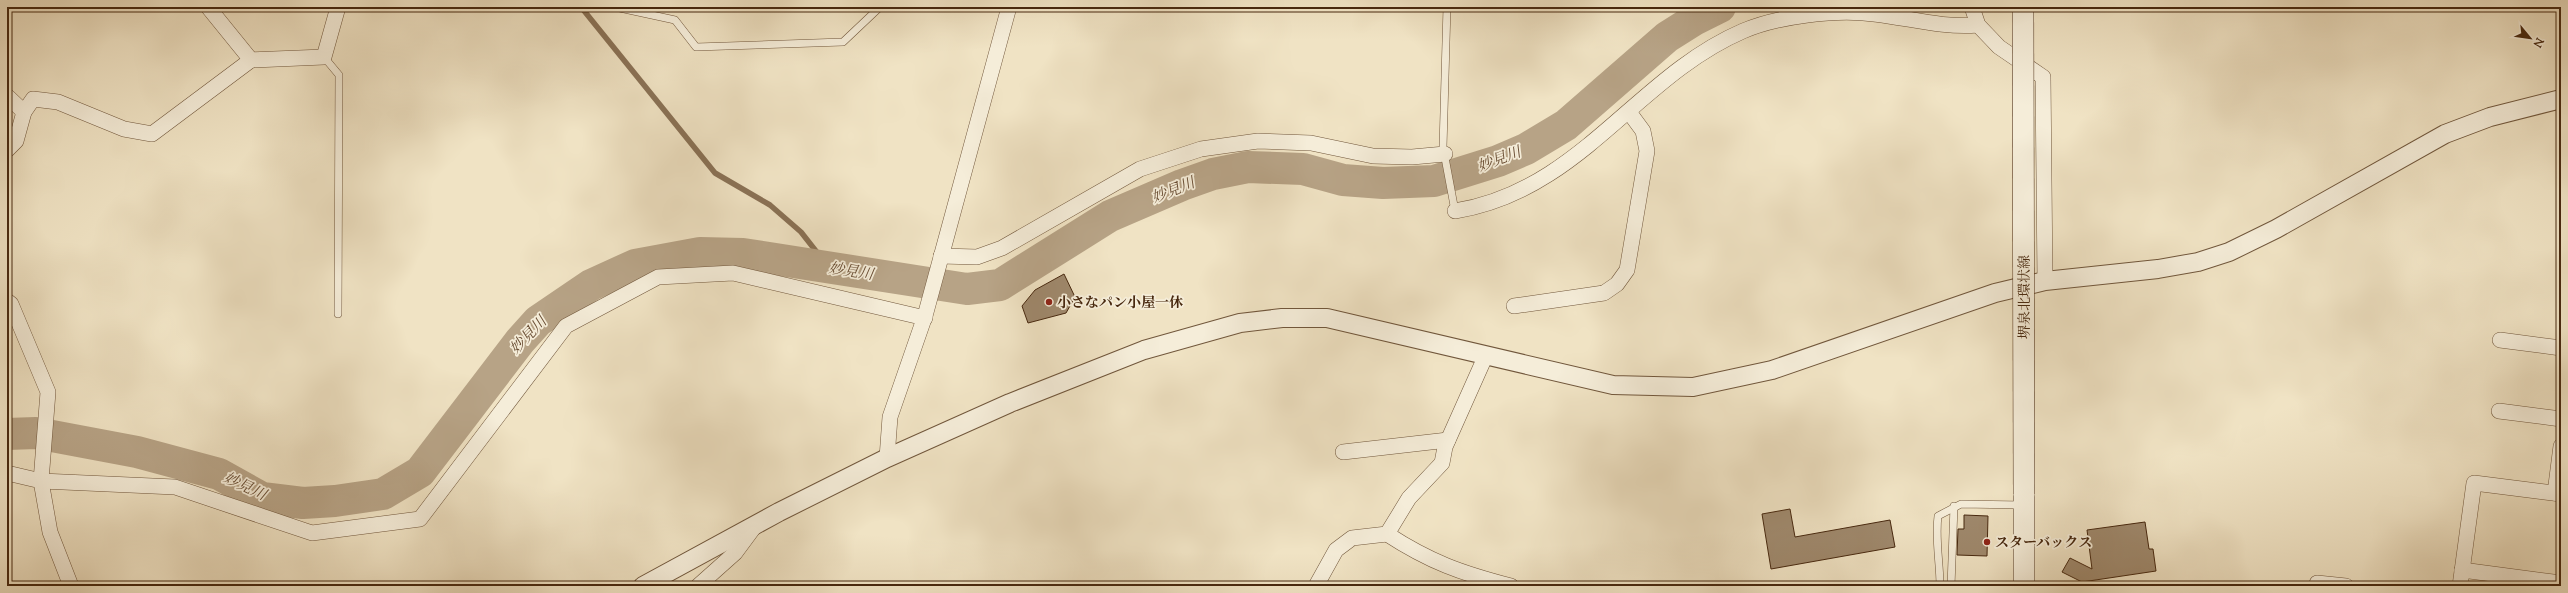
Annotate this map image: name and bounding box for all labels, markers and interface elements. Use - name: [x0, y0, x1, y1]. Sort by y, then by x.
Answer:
- north arrow: [2510, 18, 2550, 58]
- text: N: [2529, 34, 2547, 50]
- water label: 妙見川: [1475, 142, 1526, 178]
- water label: 妙見川: [1149, 172, 1200, 210]
- street label: 堺泉北環状線: [2016, 255, 2036, 339]
- water label: 妙見川: [827, 259, 877, 287]
- place label: 小さなパン小屋一休: [1057, 294, 1183, 314]
- marker: 小さなパン小屋一休: [1044, 297, 1054, 307]
- water label: 妙見川: [506, 311, 554, 360]
- water label: 妙見川: [220, 468, 271, 507]
- place label: スターバックス: [1995, 534, 2092, 554]
- marker: スターバックス: [1982, 537, 1992, 547]

